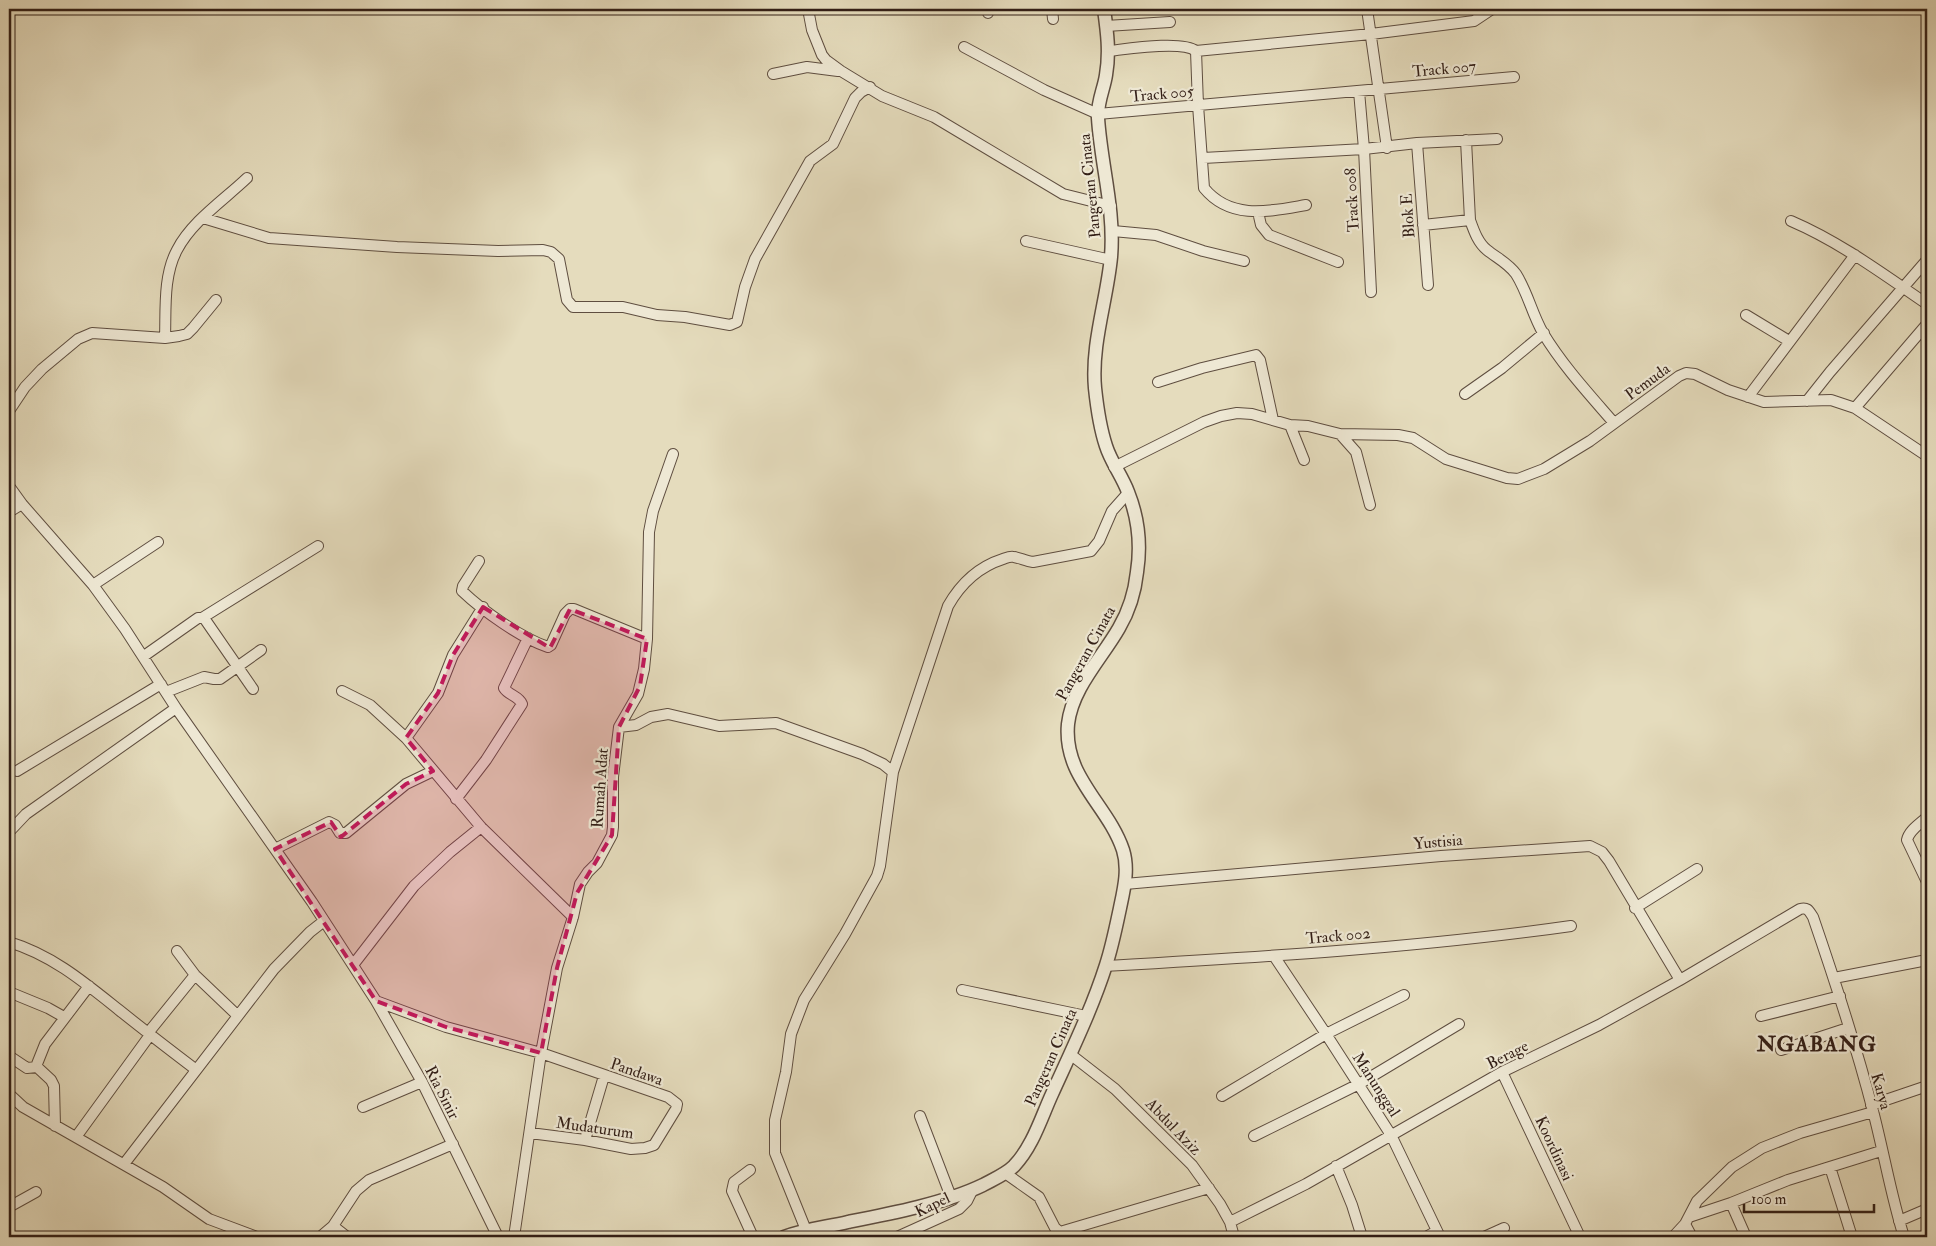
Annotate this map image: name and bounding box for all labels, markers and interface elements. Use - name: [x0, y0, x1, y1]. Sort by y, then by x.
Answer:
- street label: Track 007: [1411, 56, 1477, 82]
- street label: Track 005: [1130, 81, 1195, 107]
- street label: Pangeran Cinata: [1075, 132, 1105, 239]
- street label: Track 008: [1340, 167, 1364, 232]
- street label: Blok E: [1396, 193, 1420, 239]
- street label: Pemuda: [1621, 359, 1674, 405]
- street label: Pangeran Cinata: [1052, 602, 1120, 704]
- street label: Rumah Adat: [587, 747, 613, 829]
- street label: Yustisia: [1413, 830, 1464, 854]
- street label: Track 002: [1305, 923, 1371, 949]
- street label: Pangeran Cinata: [1020, 1005, 1082, 1109]
- district label: NGABANG: [1756, 1031, 1877, 1058]
- street label: Berage: [1483, 1036, 1532, 1074]
- street label: Manunggal: [1348, 1048, 1404, 1121]
- street label: Pandawa: [608, 1054, 666, 1090]
- street label: Ria Sinir: [420, 1062, 464, 1123]
- street label: Karya: [1866, 1071, 1896, 1112]
- street label: Abdul Aziz: [1141, 1093, 1206, 1160]
- street label: Mudaturum: [555, 1113, 635, 1143]
- street label: Koordinasi: [1530, 1113, 1578, 1184]
- scale bar: [1744, 1181, 1874, 1213]
- street label: Kapel: [912, 1188, 954, 1223]
- text: 100 m: [1751, 1190, 1787, 1209]

